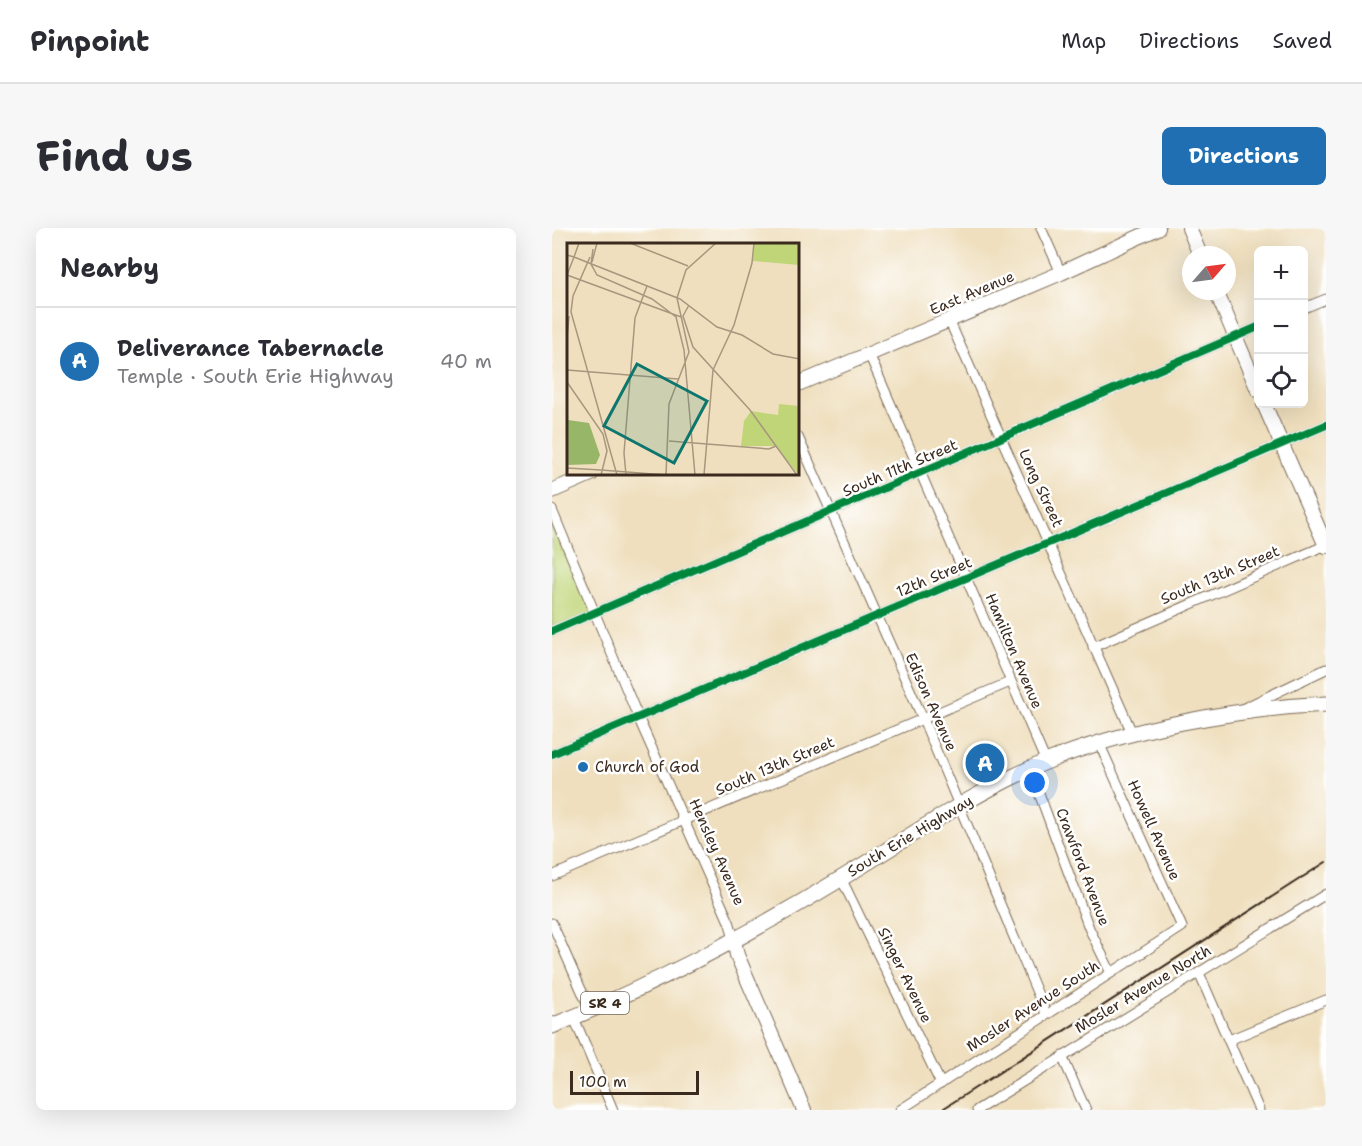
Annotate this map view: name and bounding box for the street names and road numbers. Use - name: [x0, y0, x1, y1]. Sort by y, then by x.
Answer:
- street label: East Avenue: [927, 266, 1017, 320]
- street label: South 11th Street: [839, 435, 961, 501]
- street label: Long Street: [1014, 446, 1068, 530]
- street label: South 13th Street: [1157, 541, 1283, 609]
- street label: 12th Street: [893, 552, 975, 602]
- street label: Hamilton Avenue: [981, 590, 1047, 712]
- street label: Edison Avenue: [900, 650, 962, 754]
- street label: South 13th Street: [712, 732, 838, 800]
- street label: Howell Avenue: [1123, 777, 1185, 883]
- street label: South Erie Highway: [844, 791, 976, 881]
- street label: Hensley Avenue: [685, 795, 749, 909]
- street label: Crawford Avenue: [1051, 805, 1115, 929]
- street label: Singer Avenue: [873, 924, 937, 1026]
- street label: Mosler Avenue North: [1071, 940, 1215, 1038]
- street label: Mosler Avenue South: [963, 955, 1103, 1057]
- road number: SR 4: [581, 992, 629, 1014]

